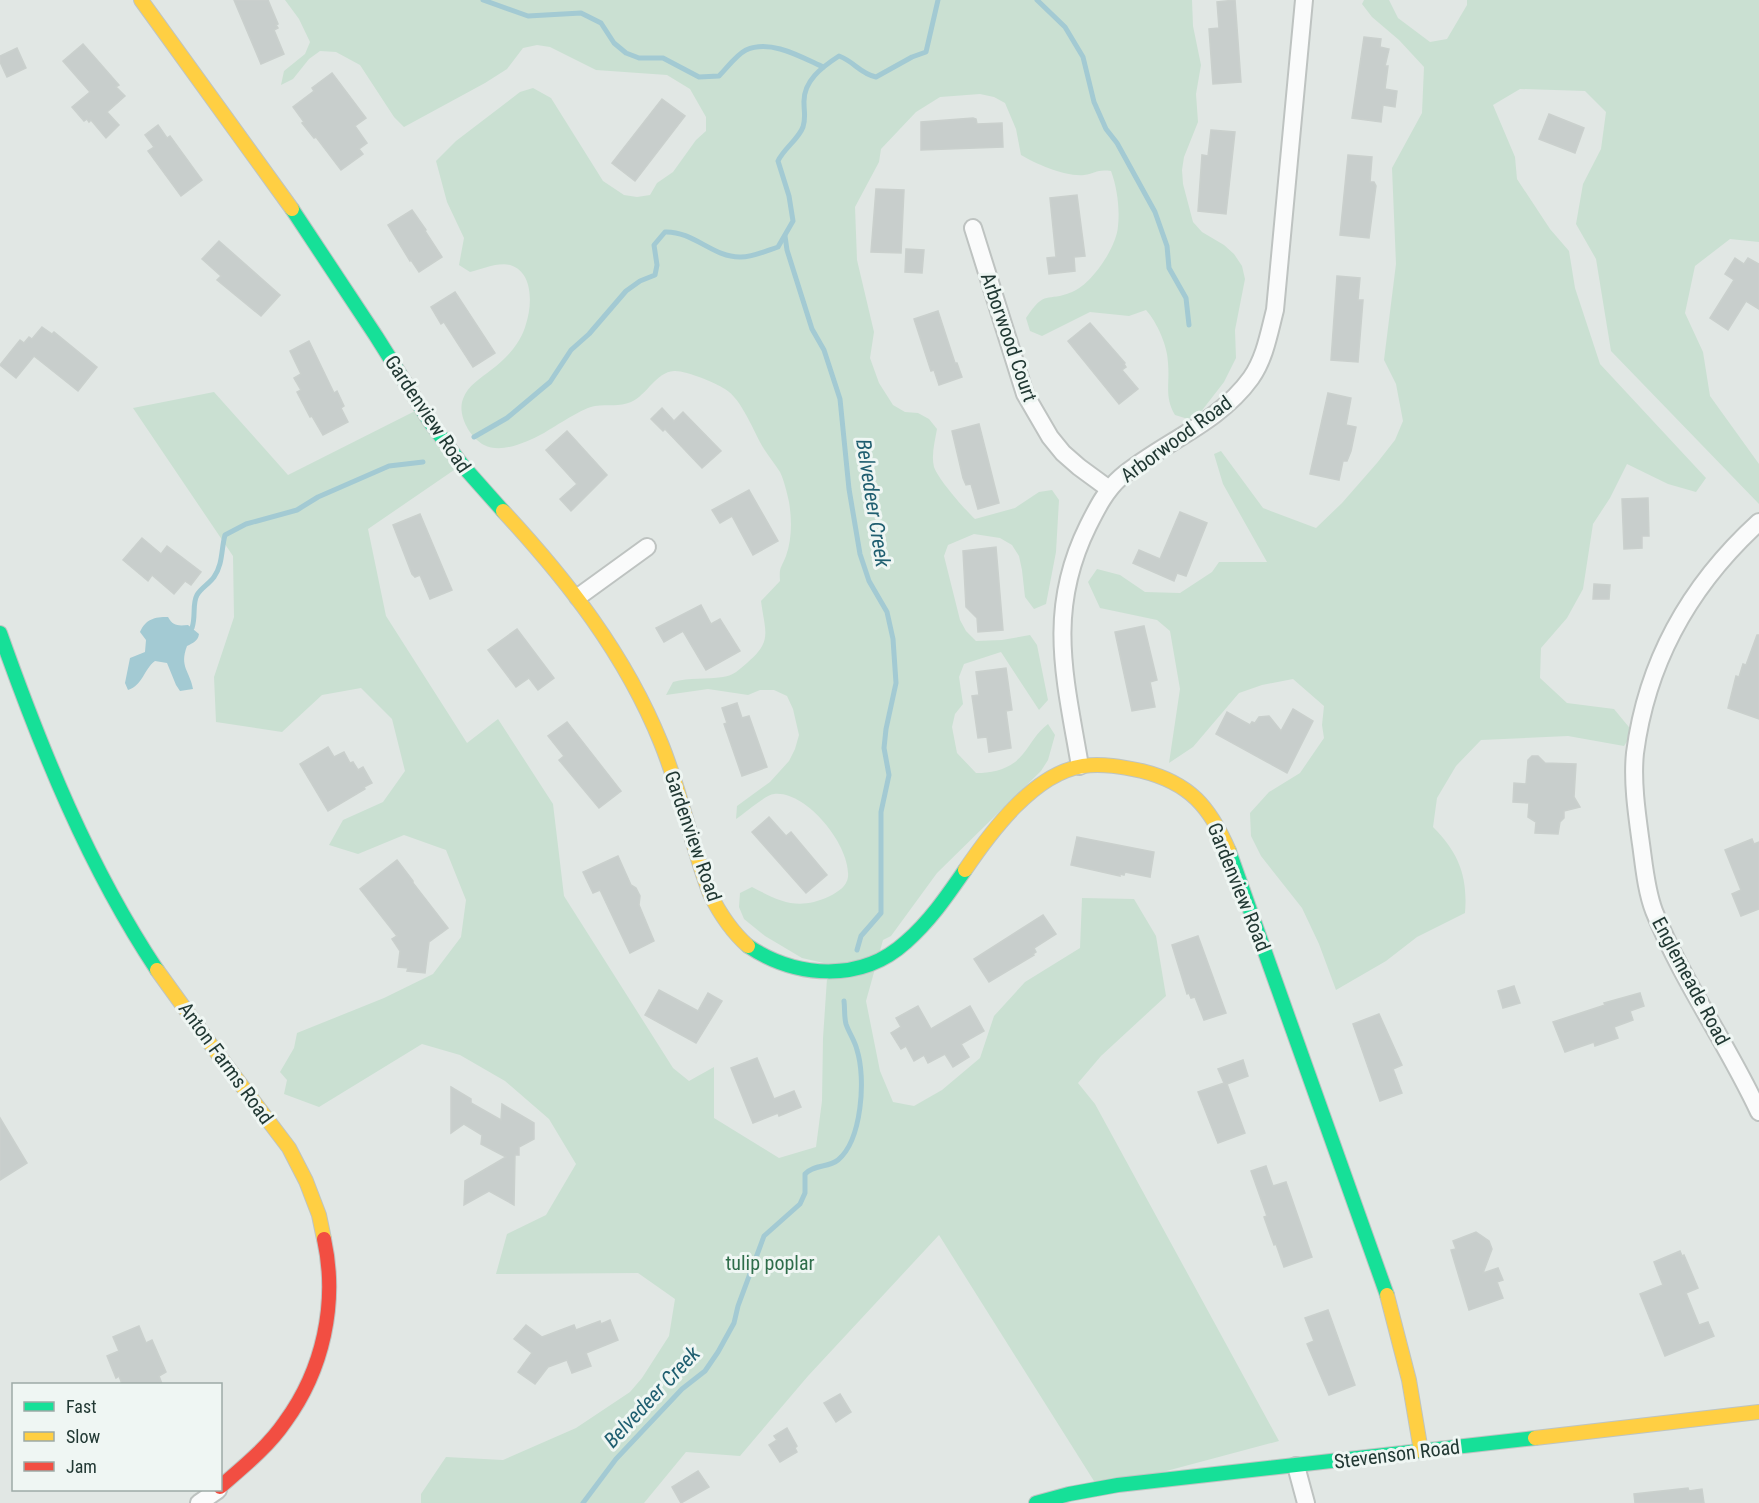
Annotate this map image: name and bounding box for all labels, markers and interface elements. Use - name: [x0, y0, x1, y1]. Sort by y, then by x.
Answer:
- street label: Arborwood Court: [976, 269, 1042, 405]
- street label: Gardenview Road: [380, 351, 476, 477]
- street label: Arborwood Road: [1116, 391, 1236, 487]
- water label: Belvedeer Creek: [851, 437, 895, 570]
- street label: Gardenview Road: [659, 768, 727, 904]
- street label: Gardenview Road: [1202, 819, 1276, 955]
- street label: Englemeade Road: [1647, 913, 1735, 1049]
- street label: Anton Farms Road: [174, 997, 278, 1129]
- park label: tulip poplar: [725, 1251, 815, 1275]
- water label: Belvedeer Creek: [599, 1341, 705, 1453]
- legend: [12, 1383, 222, 1491]
- text: Fast: [66, 1396, 97, 1417]
- text: Slow: [66, 1426, 101, 1447]
- street label: Stevenson Road: [1333, 1434, 1461, 1474]
- text: Jam: [66, 1456, 97, 1477]

